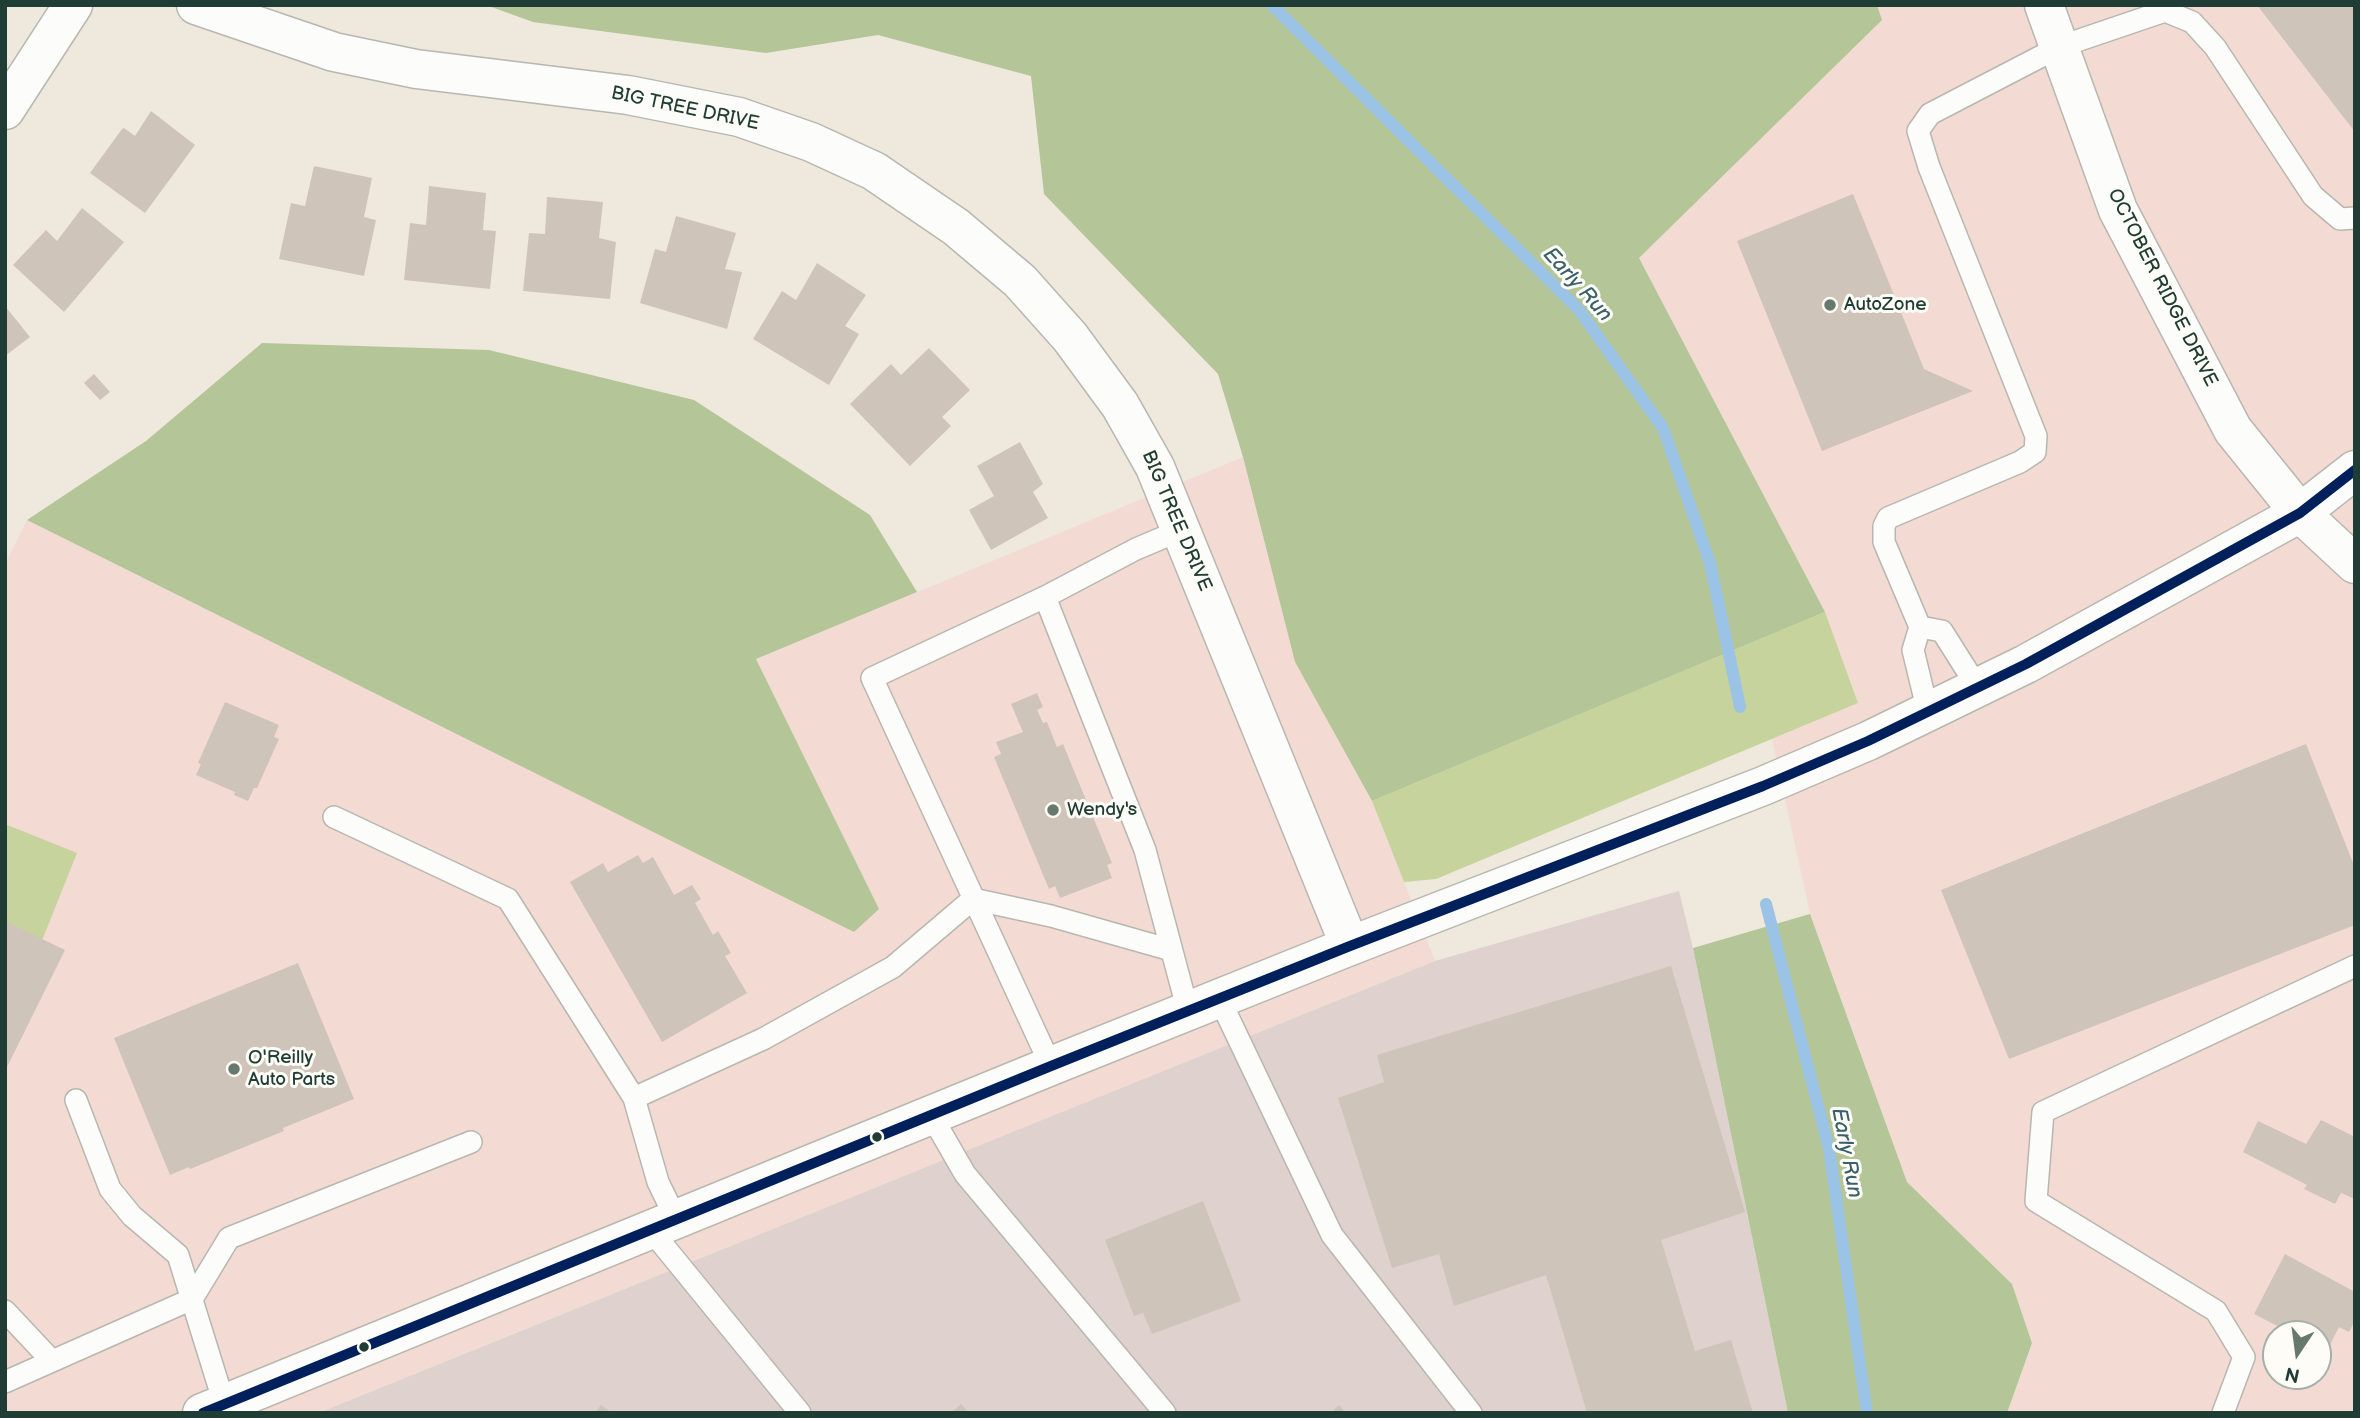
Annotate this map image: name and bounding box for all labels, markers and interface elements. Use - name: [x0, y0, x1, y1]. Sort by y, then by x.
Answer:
- street label: BIG TREE DRIVE: [609, 82, 761, 136]
- street label: OCTOBER RIDGE DRIVE: [2102, 185, 2222, 391]
- water label: Early Run: [1537, 243, 1617, 327]
- place label: AutoZone: [1844, 294, 1926, 316]
- marker: AutoZone: [1822, 297, 1838, 313]
- street label: BIG TREE DRIVE: [1136, 447, 1216, 595]
- place label: Wendy's: [1067, 799, 1137, 821]
- marker: Wendy's: [1045, 802, 1061, 818]
- place label: O'Reilly Auto Parts: [248, 1047, 335, 1091]
- marker: O'Reilly Auto Parts: [226, 1061, 242, 1077]
- water label: Early Run: [1825, 1106, 1867, 1200]
- unlabelled marker: [870, 1130, 884, 1144]
- north arrow: [2262, 1320, 2332, 1390]
- unlabelled marker: [357, 1340, 371, 1354]
- text: N: [2283, 1361, 2302, 1387]

